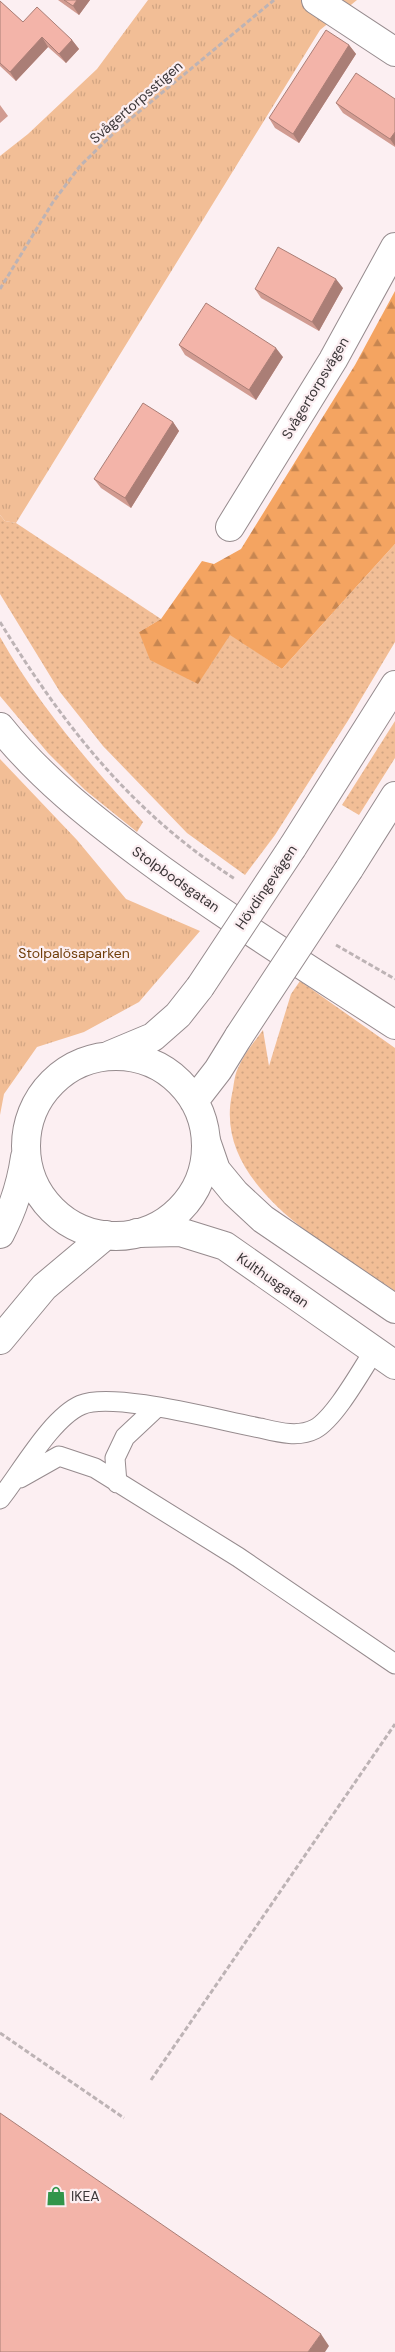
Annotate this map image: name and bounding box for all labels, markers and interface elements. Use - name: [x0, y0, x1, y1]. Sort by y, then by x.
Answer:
- street label: Svågertorpsstigen: [86, 57, 186, 147]
- street label: Svågertorpsvägen: [277, 334, 353, 442]
- street label: Hövdingevägen: [231, 841, 301, 933]
- street label: Stolpbodsgatan: [129, 842, 223, 916]
- park label: Stolpalösaparken: [18, 944, 130, 962]
- street label: Kulthusgatan: [233, 1249, 313, 1311]
- shop icon: IKEA: [45, 2185, 67, 2207]
- place label: IKEA: [71, 2187, 100, 2205]

